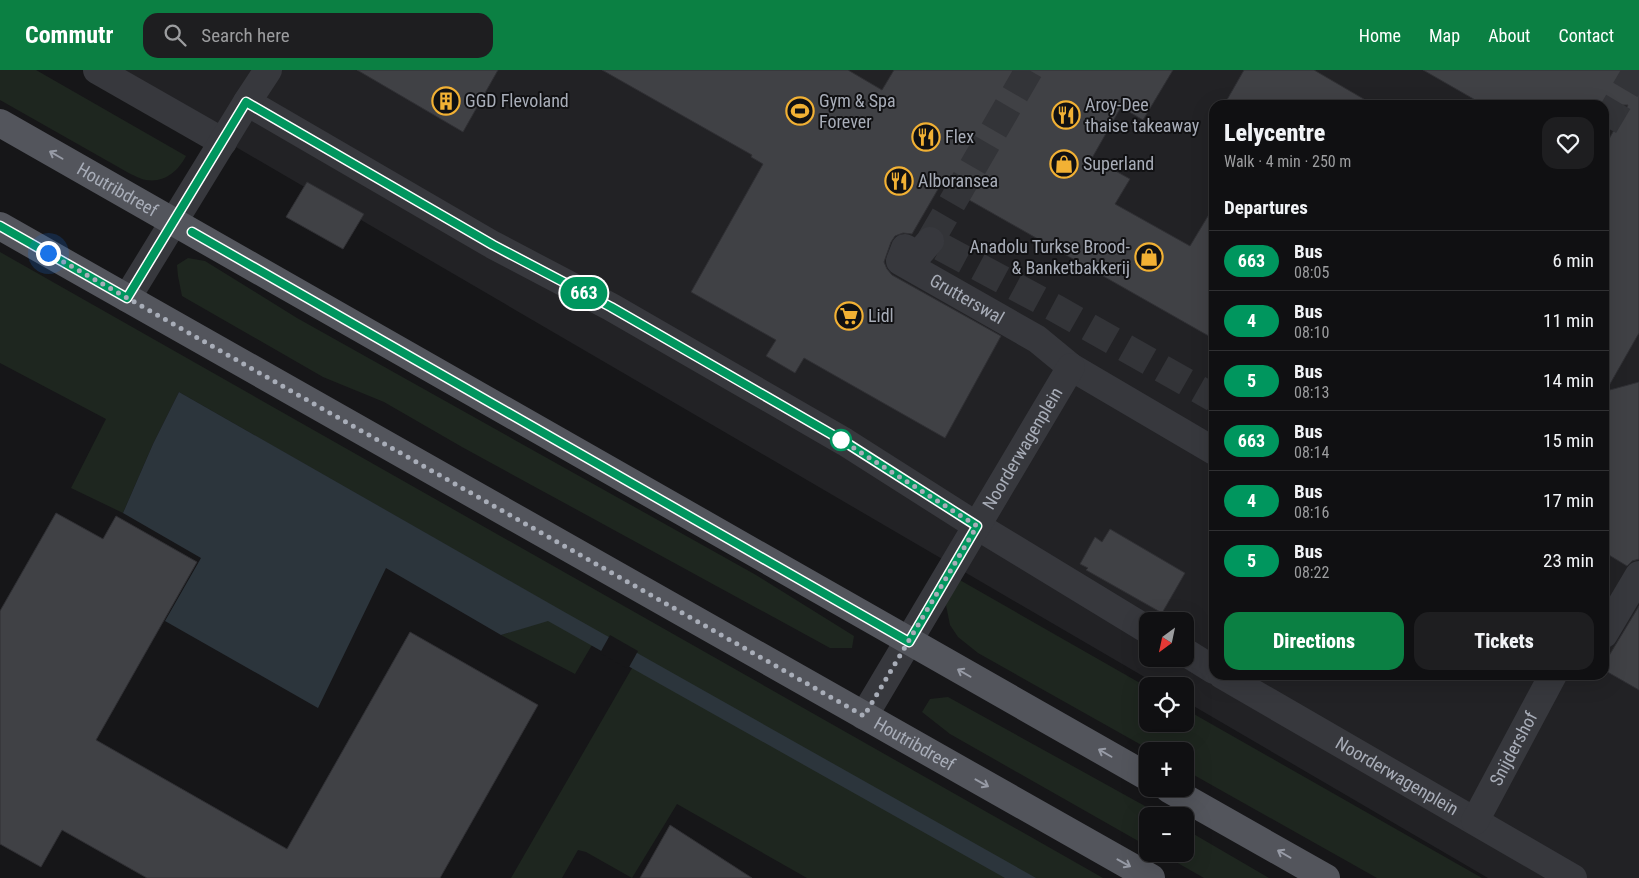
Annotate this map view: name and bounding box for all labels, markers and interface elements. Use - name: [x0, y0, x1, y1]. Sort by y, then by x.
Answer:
- search box: [143, 13, 493, 58]
- text: Commutr: [25, 21, 113, 49]
- icon: search: [161, 21, 189, 49]
- text: Search here: [201, 24, 290, 47]
- text: Home: [1359, 25, 1401, 46]
- text: Map: [1429, 25, 1460, 46]
- text: About: [1488, 25, 1530, 46]
- text: Contact: [1558, 25, 1614, 46]
- building icon: GGD Flevoland: [431, 86, 461, 116]
- place label: GGD Flevoland: [465, 90, 569, 111]
- place label: Gym & Spa Forever: [819, 90, 896, 132]
- place label: Aroy-Dee thaise takeaway: [1085, 94, 1200, 136]
- sports icon: Gym & Spa Forever: [785, 96, 815, 126]
- restaurant icon: Aroy-Dee thaise takeaway: [1051, 100, 1081, 130]
- button: heart: [1542, 117, 1594, 169]
- text: Lelycentre: [1224, 119, 1325, 147]
- restaurant icon: Flex: [911, 122, 941, 152]
- place label: Flex: [945, 126, 974, 147]
- one-way arrow: [49, 149, 63, 159]
- shop icon: Superland: [1049, 149, 1079, 179]
- text: Walk · 4 min · 250 m: [1224, 152, 1351, 171]
- place label: Superland: [1083, 153, 1154, 174]
- street label: Houtribdreef: [73, 158, 162, 221]
- restaurant icon: Alboransea: [884, 166, 914, 196]
- place label: Alboransea: [918, 170, 998, 191]
- text: Departures: [1224, 196, 1308, 219]
- place label: Anadolu Turkse Brood- & Banketbakkerij: [969, 236, 1131, 278]
- text: Bus: [1294, 240, 1323, 263]
- your location: [36, 241, 61, 266]
- shop icon: Anadolu Turkse Brood- & Banketbakkerij: [1134, 242, 1164, 272]
- text: 6 min: [1552, 249, 1594, 272]
- text: 663: [1238, 250, 1265, 271]
- text: 08:05: [1294, 263, 1329, 282]
- street label: Grutterswal: [926, 269, 1008, 328]
- line badge: 663: [555, 277, 613, 309]
- text: 663: [570, 282, 598, 303]
- text: Bus: [1294, 300, 1323, 323]
- supermarket icon: Lidl: [834, 301, 864, 331]
- place label: Lidl: [868, 305, 894, 326]
- text: 11 min: [1543, 309, 1594, 332]
- text: 4: [1247, 310, 1256, 331]
- text: 08:10: [1294, 323, 1329, 342]
- text: Bus: [1294, 360, 1323, 383]
- text: 14 min: [1543, 369, 1594, 392]
- text: 5: [1247, 370, 1256, 391]
- street label: Noorderwagenplein: [978, 383, 1067, 513]
- text: 08:13: [1294, 383, 1329, 402]
- text: Bus: [1294, 420, 1323, 443]
- unlabelled marker: [830, 429, 852, 451]
- text: 15 min: [1543, 429, 1594, 452]
- text: 663: [1238, 430, 1265, 451]
- text: 08:14: [1294, 443, 1329, 462]
- text: Bus: [1294, 480, 1323, 503]
- text: 17 min: [1543, 489, 1594, 512]
- text: 4: [1247, 490, 1256, 511]
- text: 08:16: [1294, 503, 1329, 522]
- text: Bus: [1294, 540, 1323, 563]
- text: 23 min: [1543, 549, 1594, 572]
- text: 5: [1247, 550, 1256, 571]
- text: 08:22: [1294, 563, 1329, 582]
- north arrow: [1139, 612, 1194, 668]
- map controls: [1139, 612, 1194, 862]
- button: Directions: [1224, 612, 1404, 670]
- button: Tickets: [1414, 612, 1594, 670]
- one-way arrow: [957, 667, 971, 677]
- button: locate: [1139, 677, 1194, 732]
- street label: Snijdershof: [1485, 708, 1542, 789]
- street label: Houtribdreef: [871, 712, 959, 775]
- street label: Noorderwagenplein: [1332, 732, 1462, 819]
- button: +: [1139, 742, 1194, 797]
- one-way arrow: [1098, 747, 1113, 757]
- one-way arrow: [975, 778, 990, 788]
- button: −: [1139, 807, 1194, 862]
- one-way arrow: [1276, 849, 1291, 859]
- one-way arrow: [1116, 858, 1130, 868]

